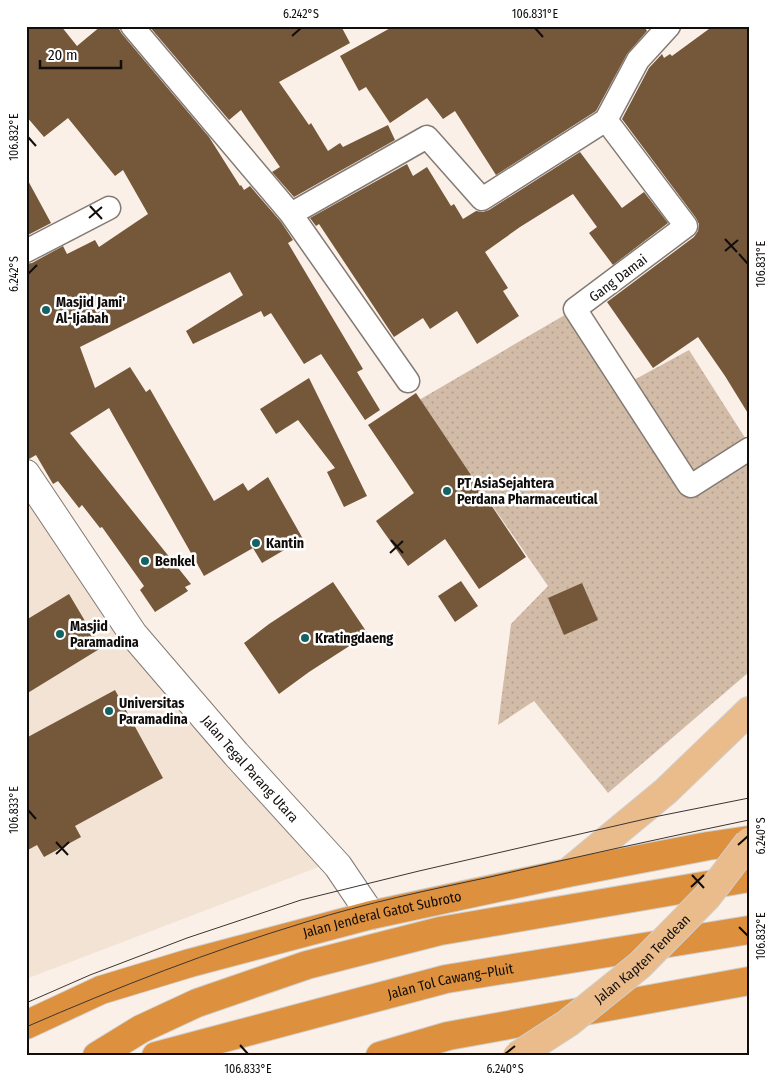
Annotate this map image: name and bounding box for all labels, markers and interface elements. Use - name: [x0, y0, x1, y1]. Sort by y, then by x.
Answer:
- text: 6.242°S: [283, 7, 319, 21]
- text: 106.831°E: [512, 7, 559, 21]
- scale bar: [40, 38, 121, 70]
- text: 20 m: [48, 46, 78, 64]
- text: 106.832°E: [7, 113, 21, 161]
- text: 106.831°E: [754, 240, 768, 287]
- street label: Gang Damai: [586, 251, 651, 306]
- text: 6.242°S: [7, 256, 21, 292]
- place label: Masjid Jami' Al-Ijabah: [55, 294, 125, 327]
- marker: Masjid Jami' Al-Ijabah: [40, 304, 52, 316]
- place label: PT AsiaSejahtera Perdana Pharmaceutical: [457, 475, 598, 508]
- marker: PT AsiaSejahtera Perdana Pharmaceutical: [441, 485, 453, 497]
- place label: Kantin: [266, 535, 304, 552]
- marker: Kantin: [250, 537, 262, 549]
- place label: Benkel: [155, 553, 195, 570]
- marker: Benkel: [139, 555, 151, 567]
- place label: Masjid Paramadina: [70, 618, 139, 651]
- marker: Masjid Paramadina: [54, 628, 66, 640]
- place label: Kratingdaeng: [315, 630, 393, 647]
- marker: Kratingdaeng: [299, 632, 311, 644]
- place label: Universitas Paramadina: [119, 695, 188, 728]
- marker: Universitas Paramadina: [103, 705, 115, 717]
- street label: Jalan Tegal Parang Utara: [198, 712, 302, 826]
- text: 106.833°E: [7, 786, 21, 834]
- text: 6.240°S: [754, 817, 768, 855]
- street label: Jalan Jenderal Gatot Subroto: [301, 888, 463, 942]
- street label: Jalan Kapten Tendean: [591, 911, 694, 1007]
- text: 106.832°E: [754, 912, 768, 960]
- street label: Jalan Tol Cawang–Pluit: [386, 960, 515, 1003]
- text: 106.833°E: [224, 1062, 272, 1076]
- text: 6.240°S: [486, 1062, 524, 1076]

